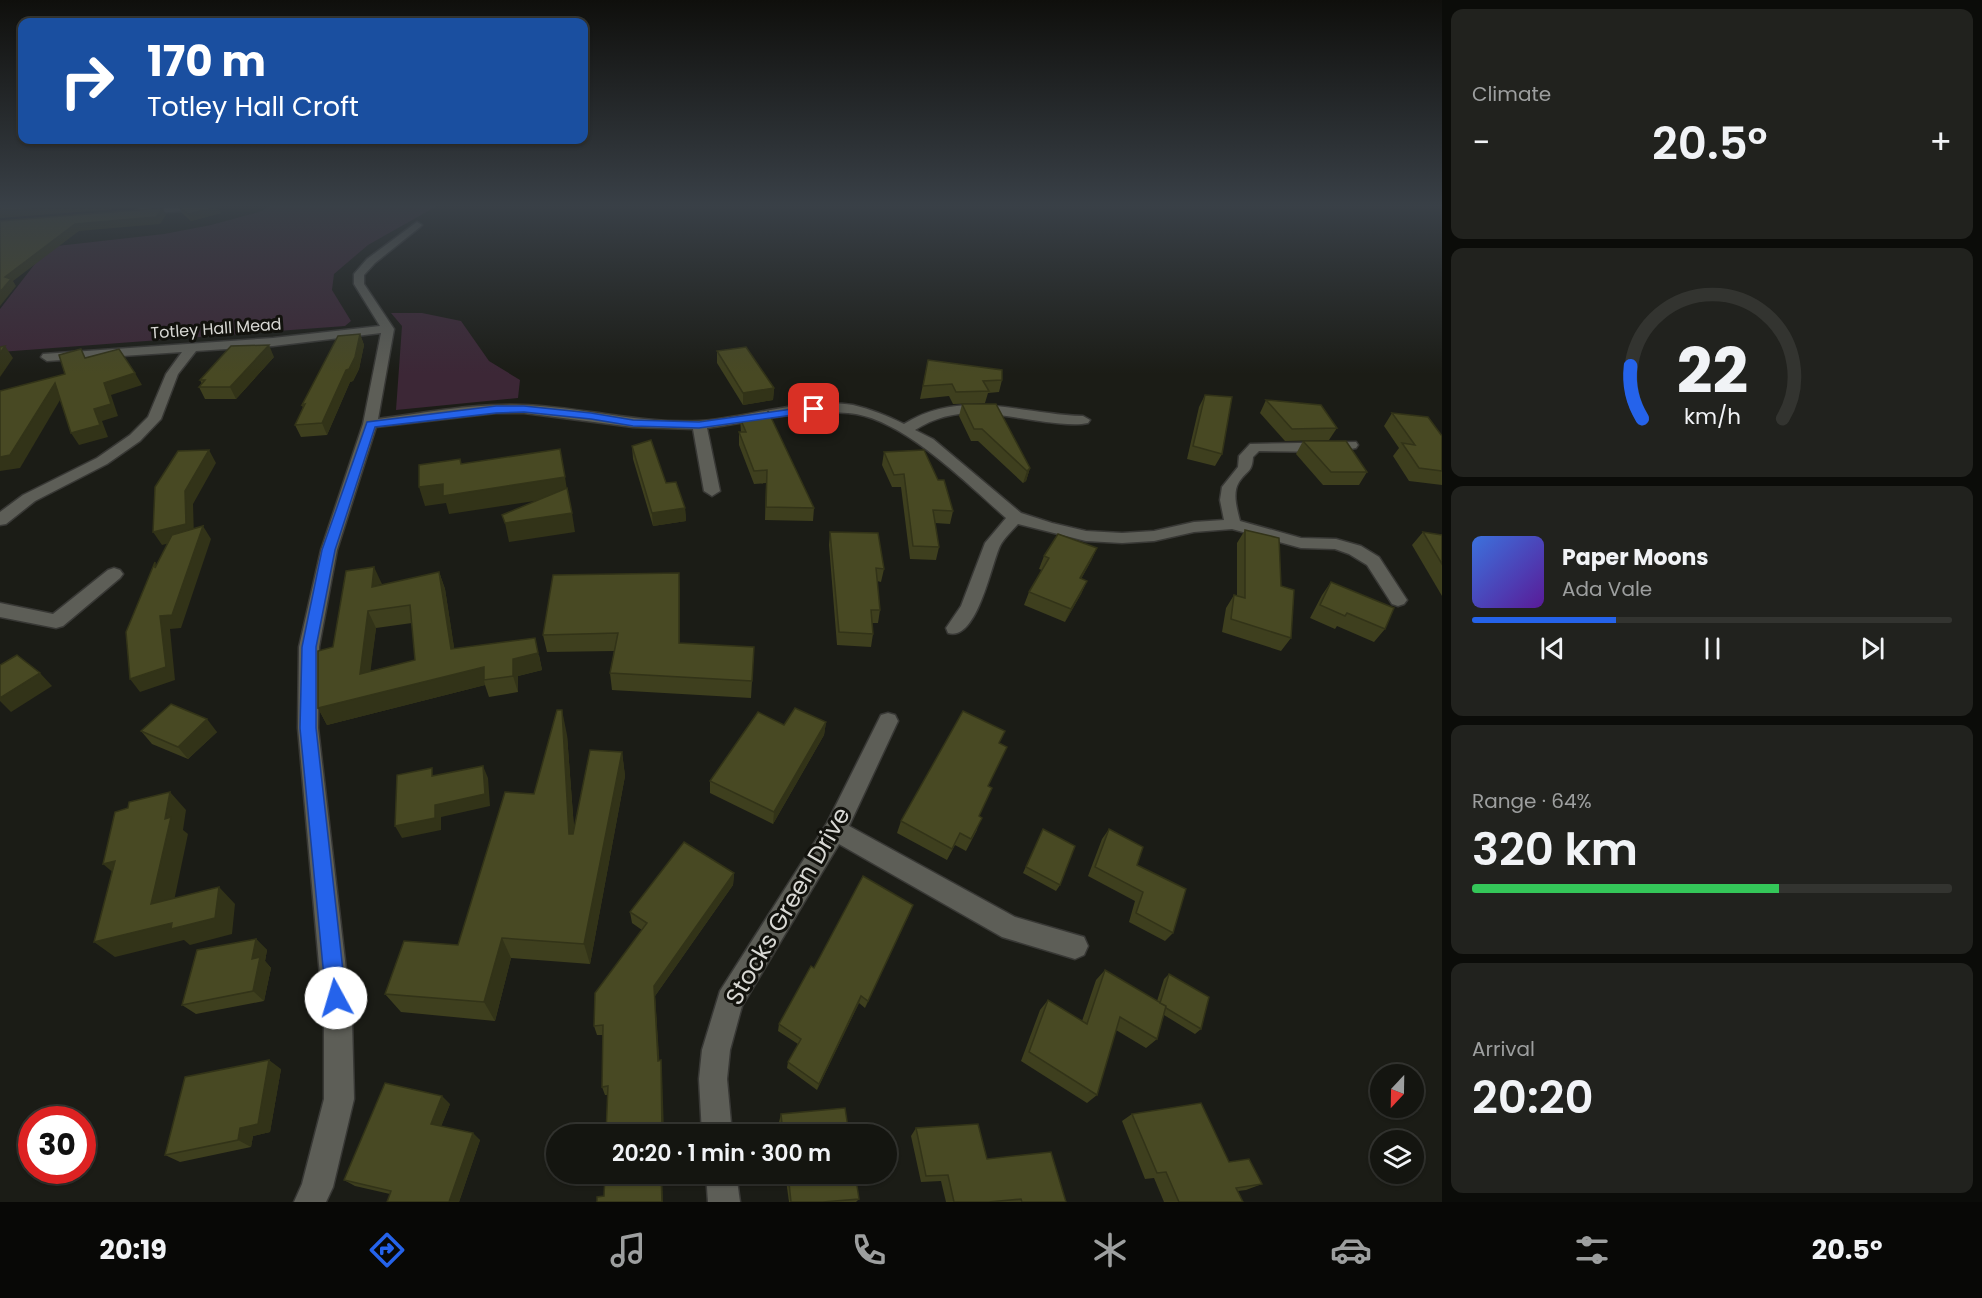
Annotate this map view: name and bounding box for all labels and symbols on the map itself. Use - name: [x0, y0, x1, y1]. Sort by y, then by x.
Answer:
- street label: Totley Hall Mead: [150, 312, 282, 345]
- pin: [788, 383, 839, 434]
- street label: Stocks Green Drive: [717, 801, 858, 1011]
- position arrow: [304, 966, 368, 1030]
- north arrow: [1370, 1064, 1424, 1118]
- speed limit sign: 30: [18, 1106, 96, 1184]

